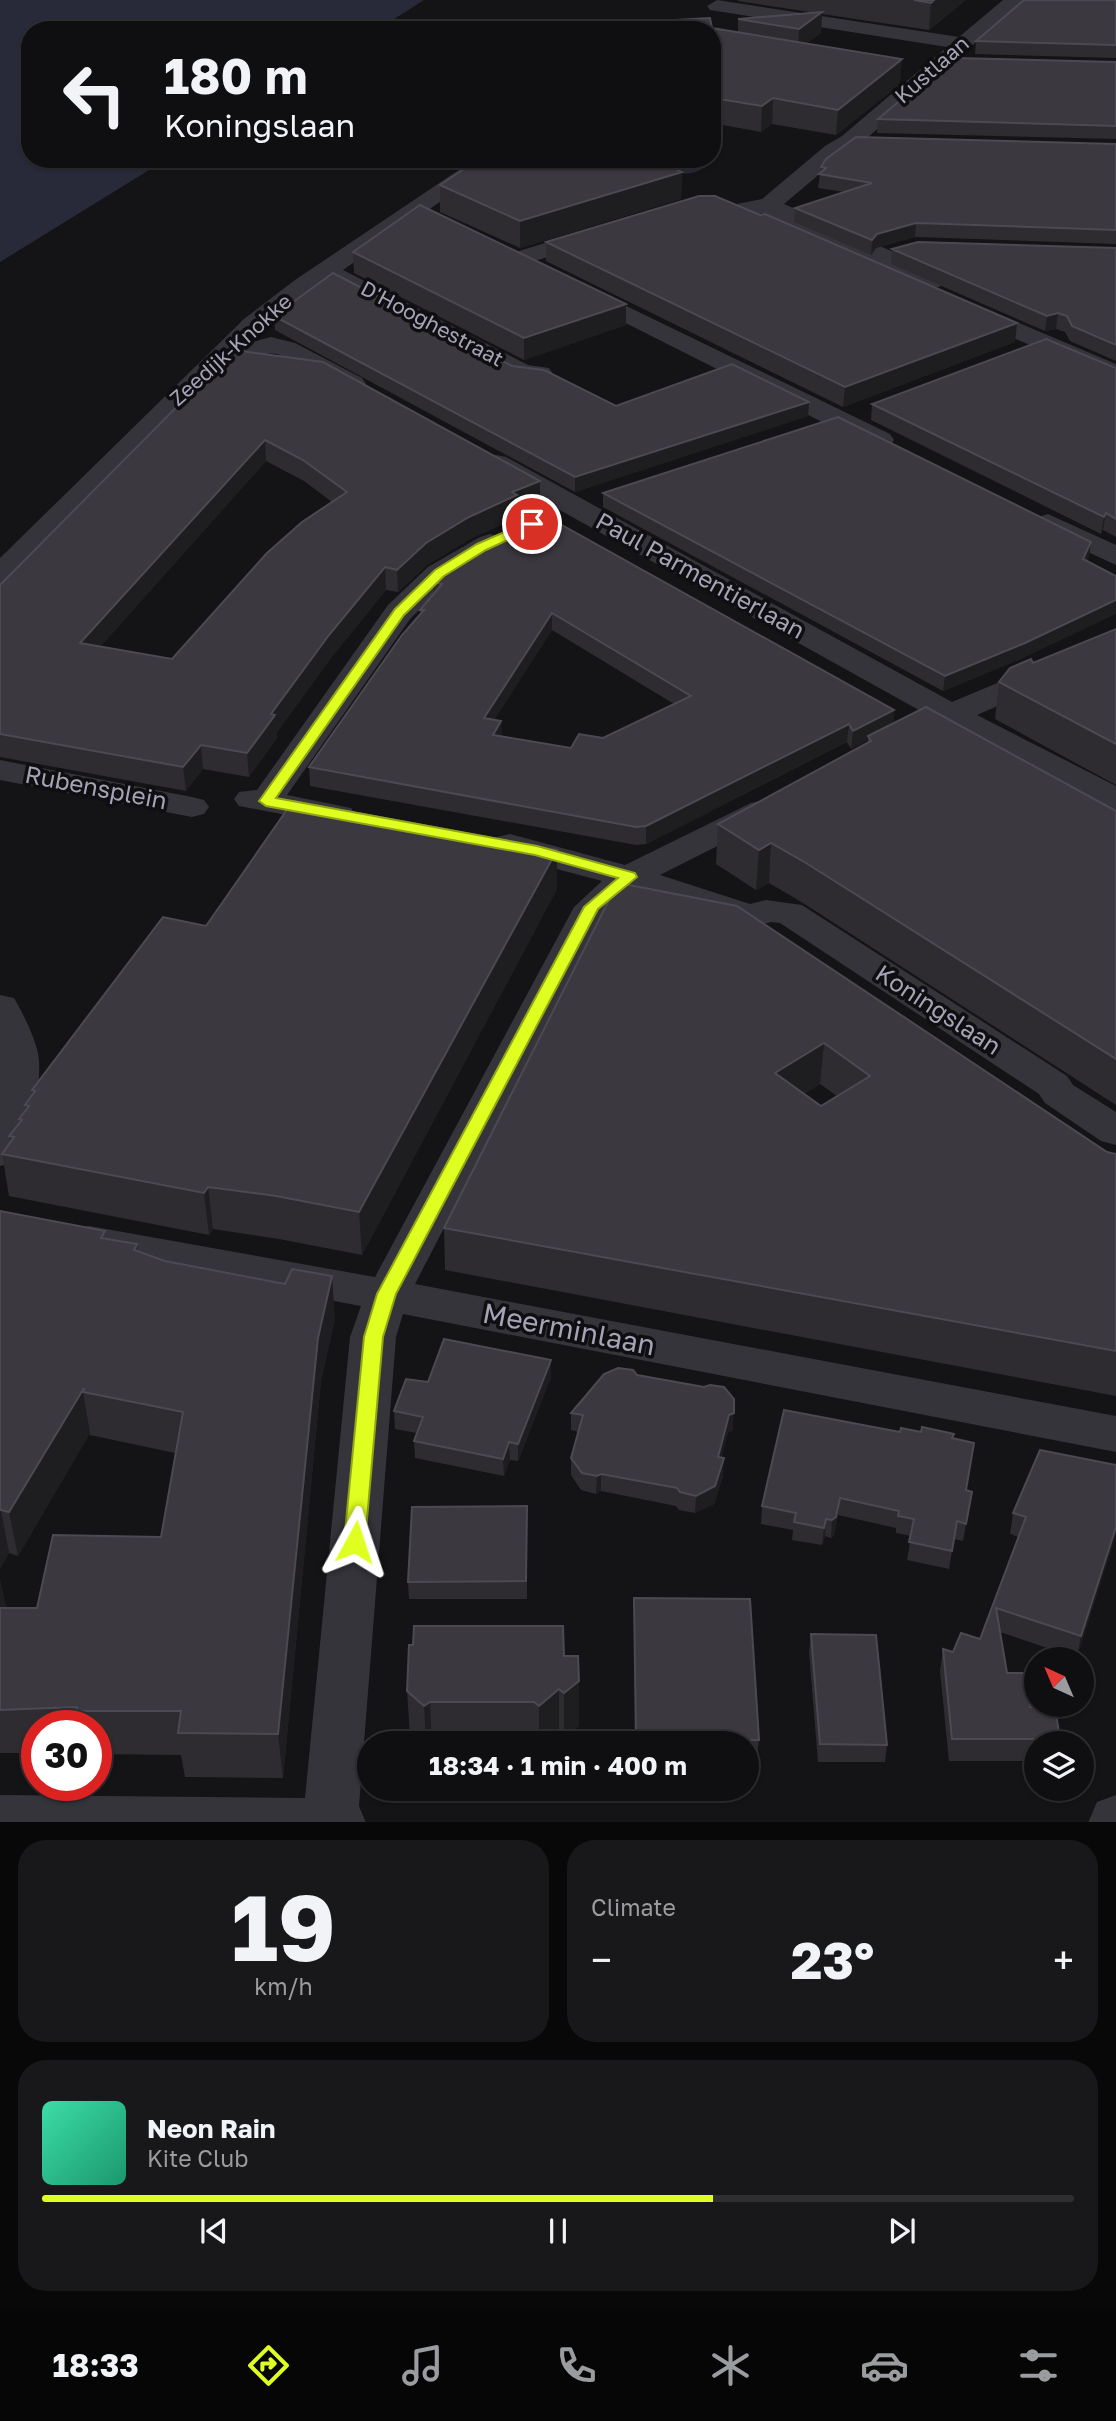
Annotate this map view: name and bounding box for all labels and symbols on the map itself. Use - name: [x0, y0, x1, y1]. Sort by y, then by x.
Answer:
- street label: Kustlaan: [889, 30, 974, 108]
- street label: D'Hooghestraat: [357, 275, 508, 372]
- street label: Zeedijk-Knokke: [164, 288, 297, 411]
- pin: [502, 494, 562, 554]
- street label: Paul Parmentierlaan: [591, 505, 810, 644]
- street label: Rubensplein: [23, 759, 170, 814]
- street label: Koningslaan: [871, 958, 1007, 1060]
- street label: Meerminlaan: [480, 1296, 658, 1361]
- position arrow: [318, 1505, 392, 1579]
- north arrow: [1024, 1647, 1094, 1717]
- speed limit sign: 30: [21, 1710, 112, 1801]

